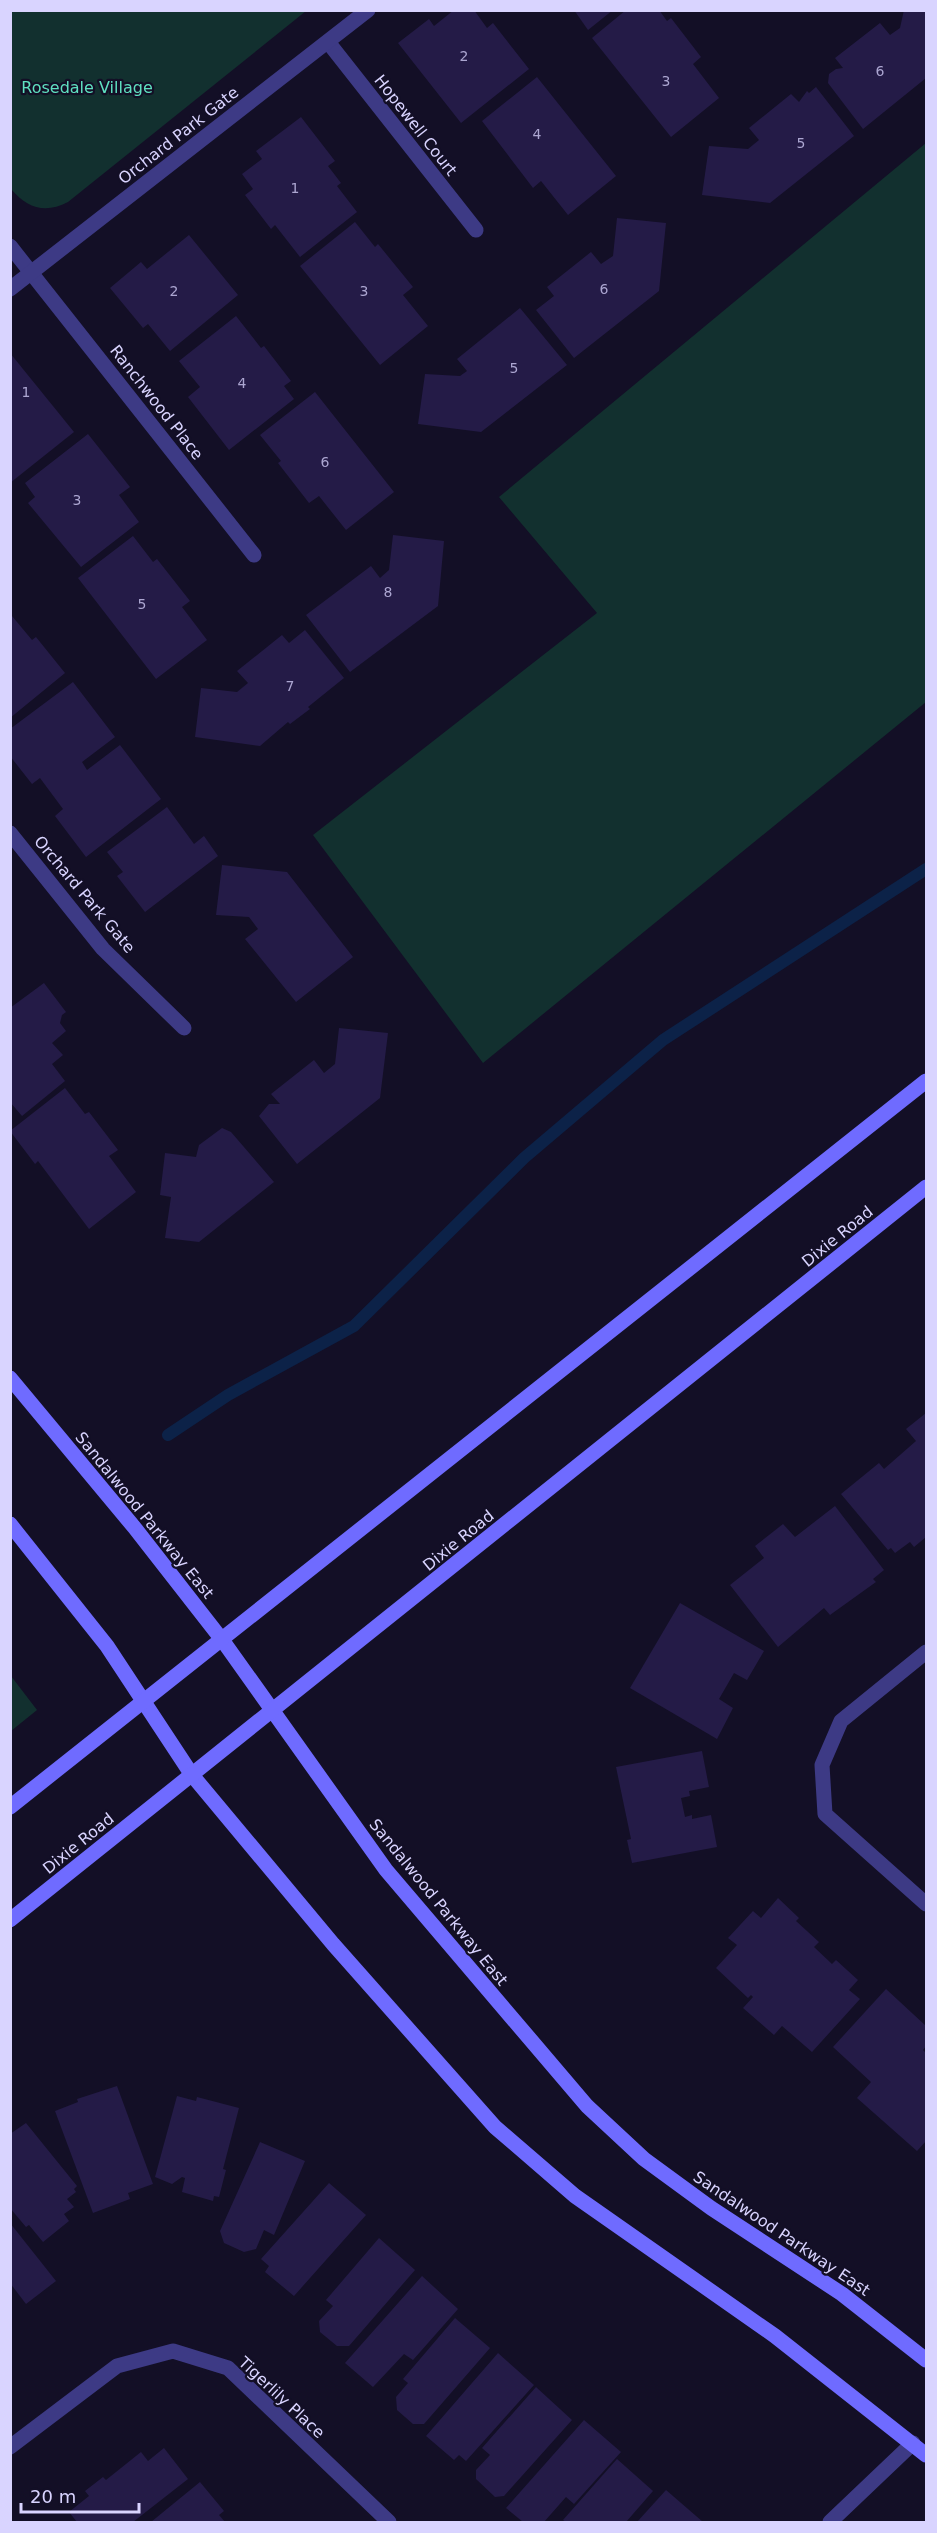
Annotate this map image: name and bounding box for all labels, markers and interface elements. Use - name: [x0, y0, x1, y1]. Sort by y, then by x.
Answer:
- house number: 2: [460, 48, 468, 64]
- house number: 6: [876, 63, 885, 79]
- street label: Hopewell Court: [370, 71, 461, 179]
- house number: 3: [662, 73, 670, 89]
- park label: Rosedale Village: [21, 78, 153, 97]
- street label: Orchard Park Gate: [115, 83, 242, 188]
- house number: 4: [533, 126, 542, 142]
- house number: 5: [797, 135, 805, 151]
- house number: 1: [291, 180, 299, 196]
- house number: 6: [600, 281, 609, 297]
- house number: 2: [170, 283, 178, 299]
- house number: 3: [360, 283, 368, 299]
- street label: Ranchwood Place: [106, 341, 207, 463]
- house number: 5: [510, 360, 518, 376]
- house number: 4: [238, 375, 247, 391]
- house number: 1: [22, 384, 30, 400]
- house number: 6: [321, 454, 330, 470]
- house number: 3: [73, 492, 81, 508]
- house number: 8: [384, 584, 392, 600]
- house number: 5: [138, 596, 146, 612]
- house number: 7: [286, 678, 294, 694]
- street label: Orchard Park Gate: [30, 832, 139, 957]
- street label: Dixie Road: [798, 1202, 877, 1271]
- street label: Sandalwood Parkway East: [71, 1428, 218, 1602]
- street label: Dixie Road: [419, 1506, 498, 1575]
- street label: Dixie Road: [39, 1809, 118, 1878]
- street label: Sandalwood Parkway East: [365, 1815, 512, 1989]
- street label: Sandalwood Parkway East: [690, 2167, 874, 2300]
- street label: Tigerlily Place: [234, 2352, 329, 2442]
- scale bar: [21, 2476, 140, 2514]
- text: 20 m: [30, 2486, 76, 2507]

